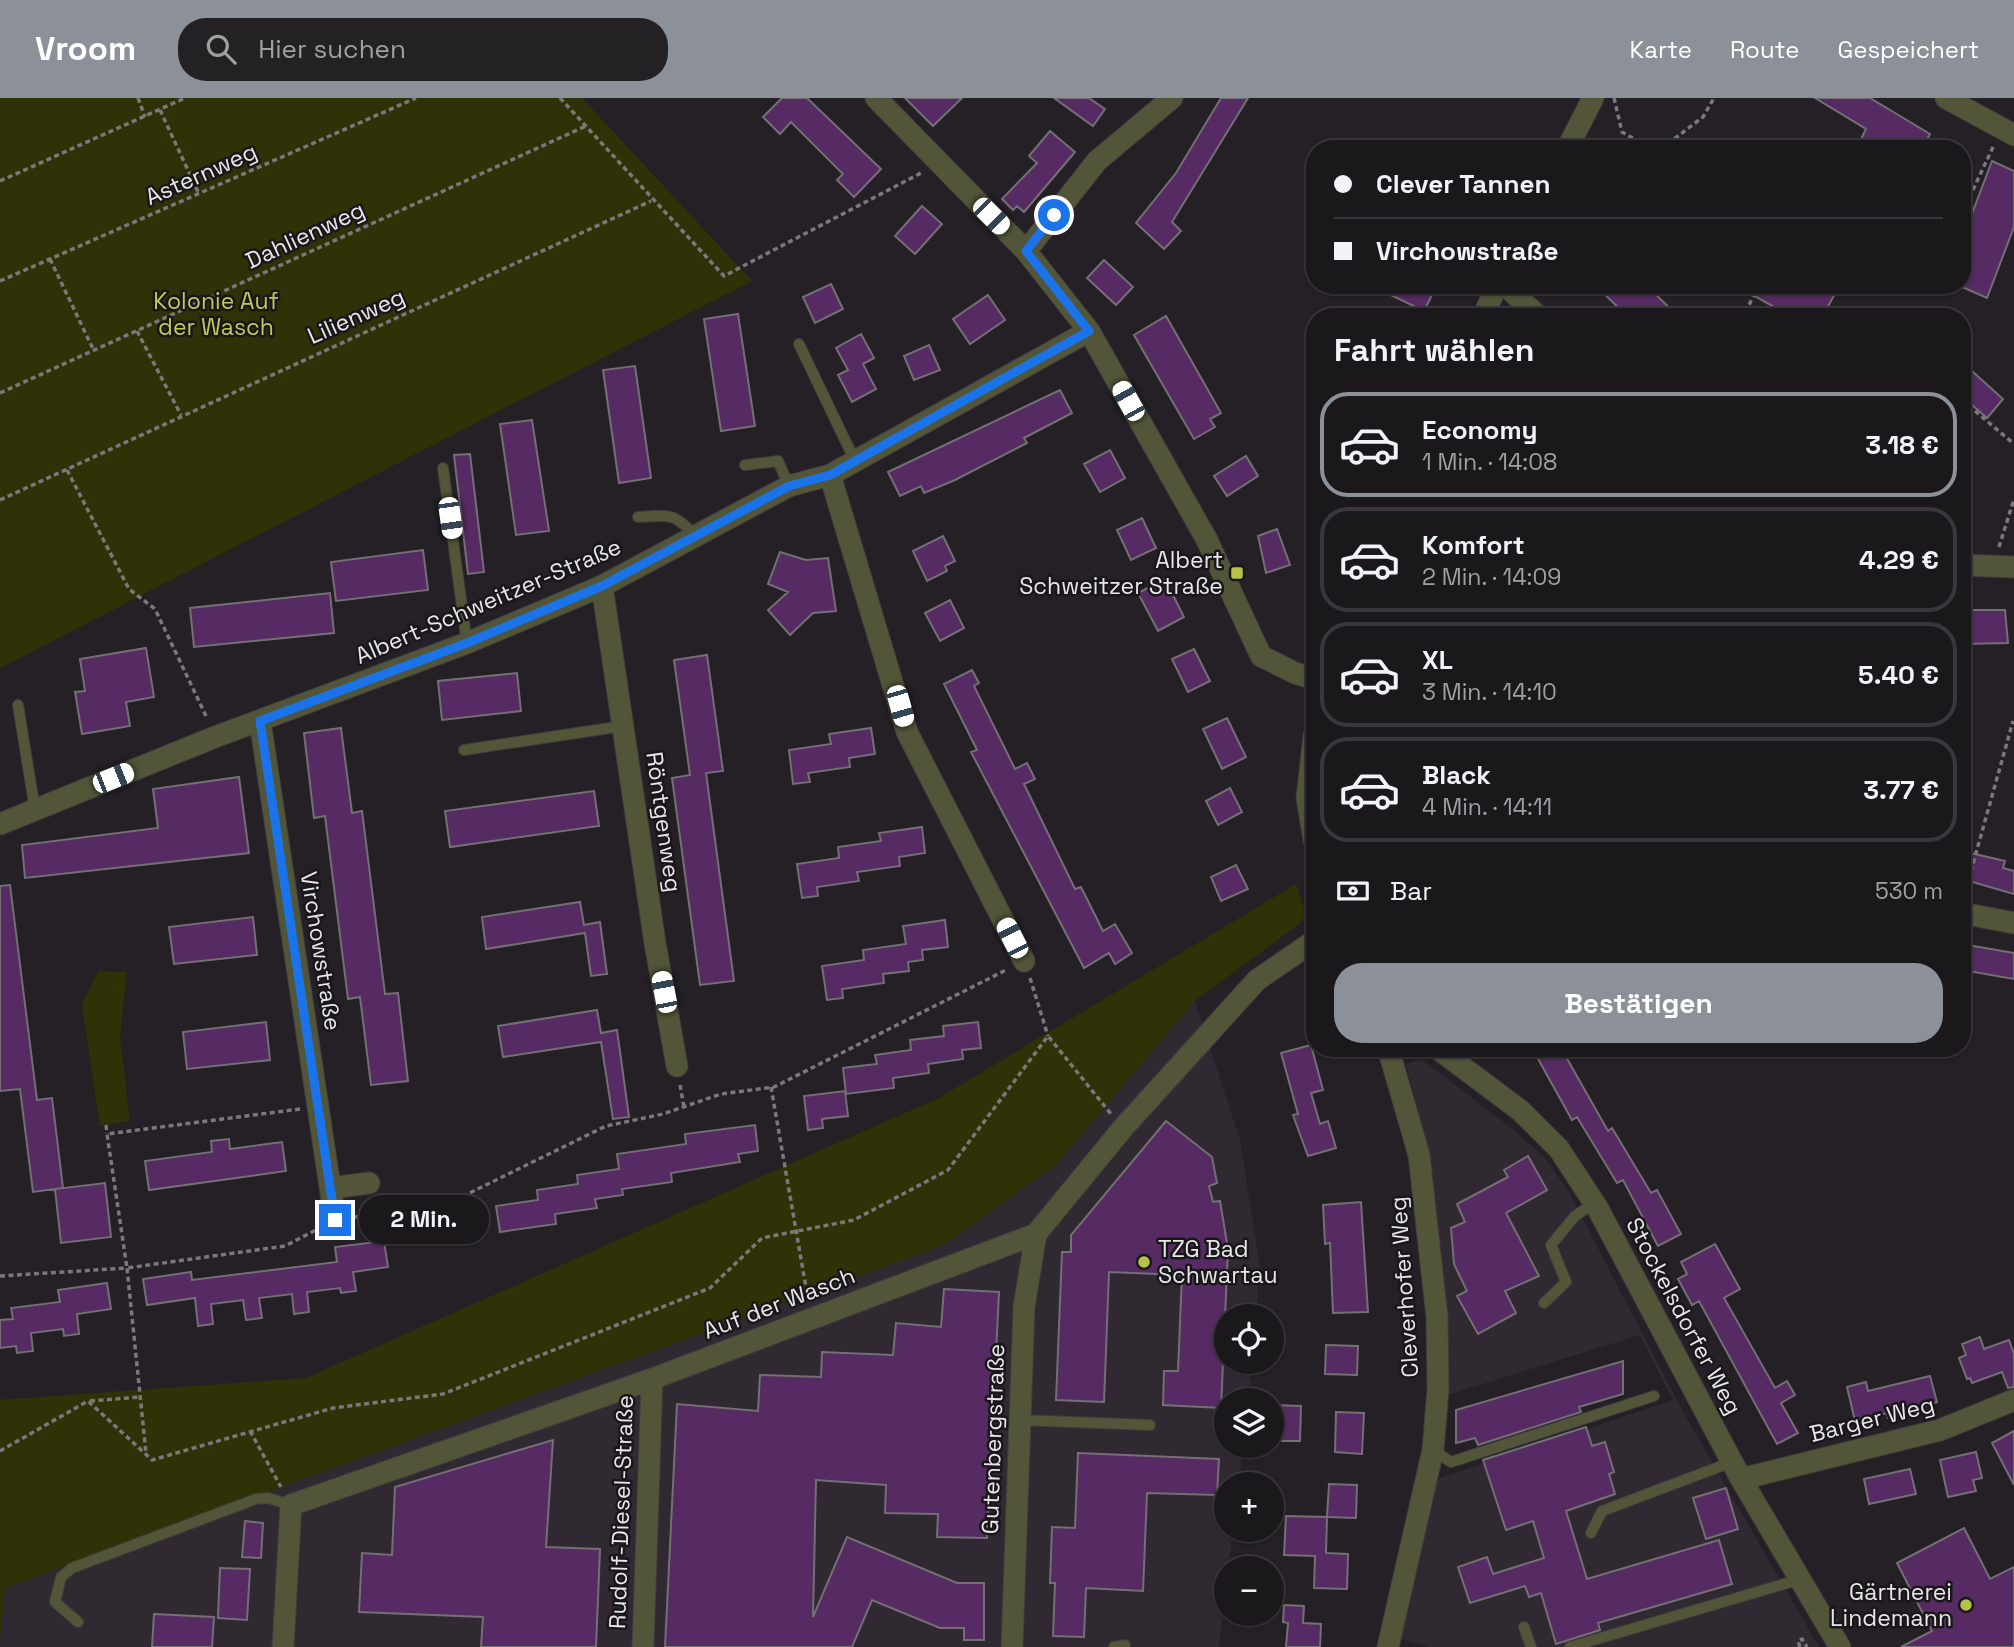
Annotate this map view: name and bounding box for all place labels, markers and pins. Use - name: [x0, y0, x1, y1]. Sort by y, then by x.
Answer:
- place label: Albert Schweitzer Straße: [1019, 545, 1223, 601]
- marker: Albert Schweitzer Straße: [1229, 565, 1245, 581]
- place label: TZG Bad Schwartau: [1158, 1234, 1278, 1290]
- marker: TZG Bad Schwartau: [1136, 1254, 1152, 1270]
- place label: Gärtnerei Lindemann: [1830, 1577, 1952, 1633]
- marker: Gärtnerei Lindemann: [1958, 1597, 1974, 1613]

